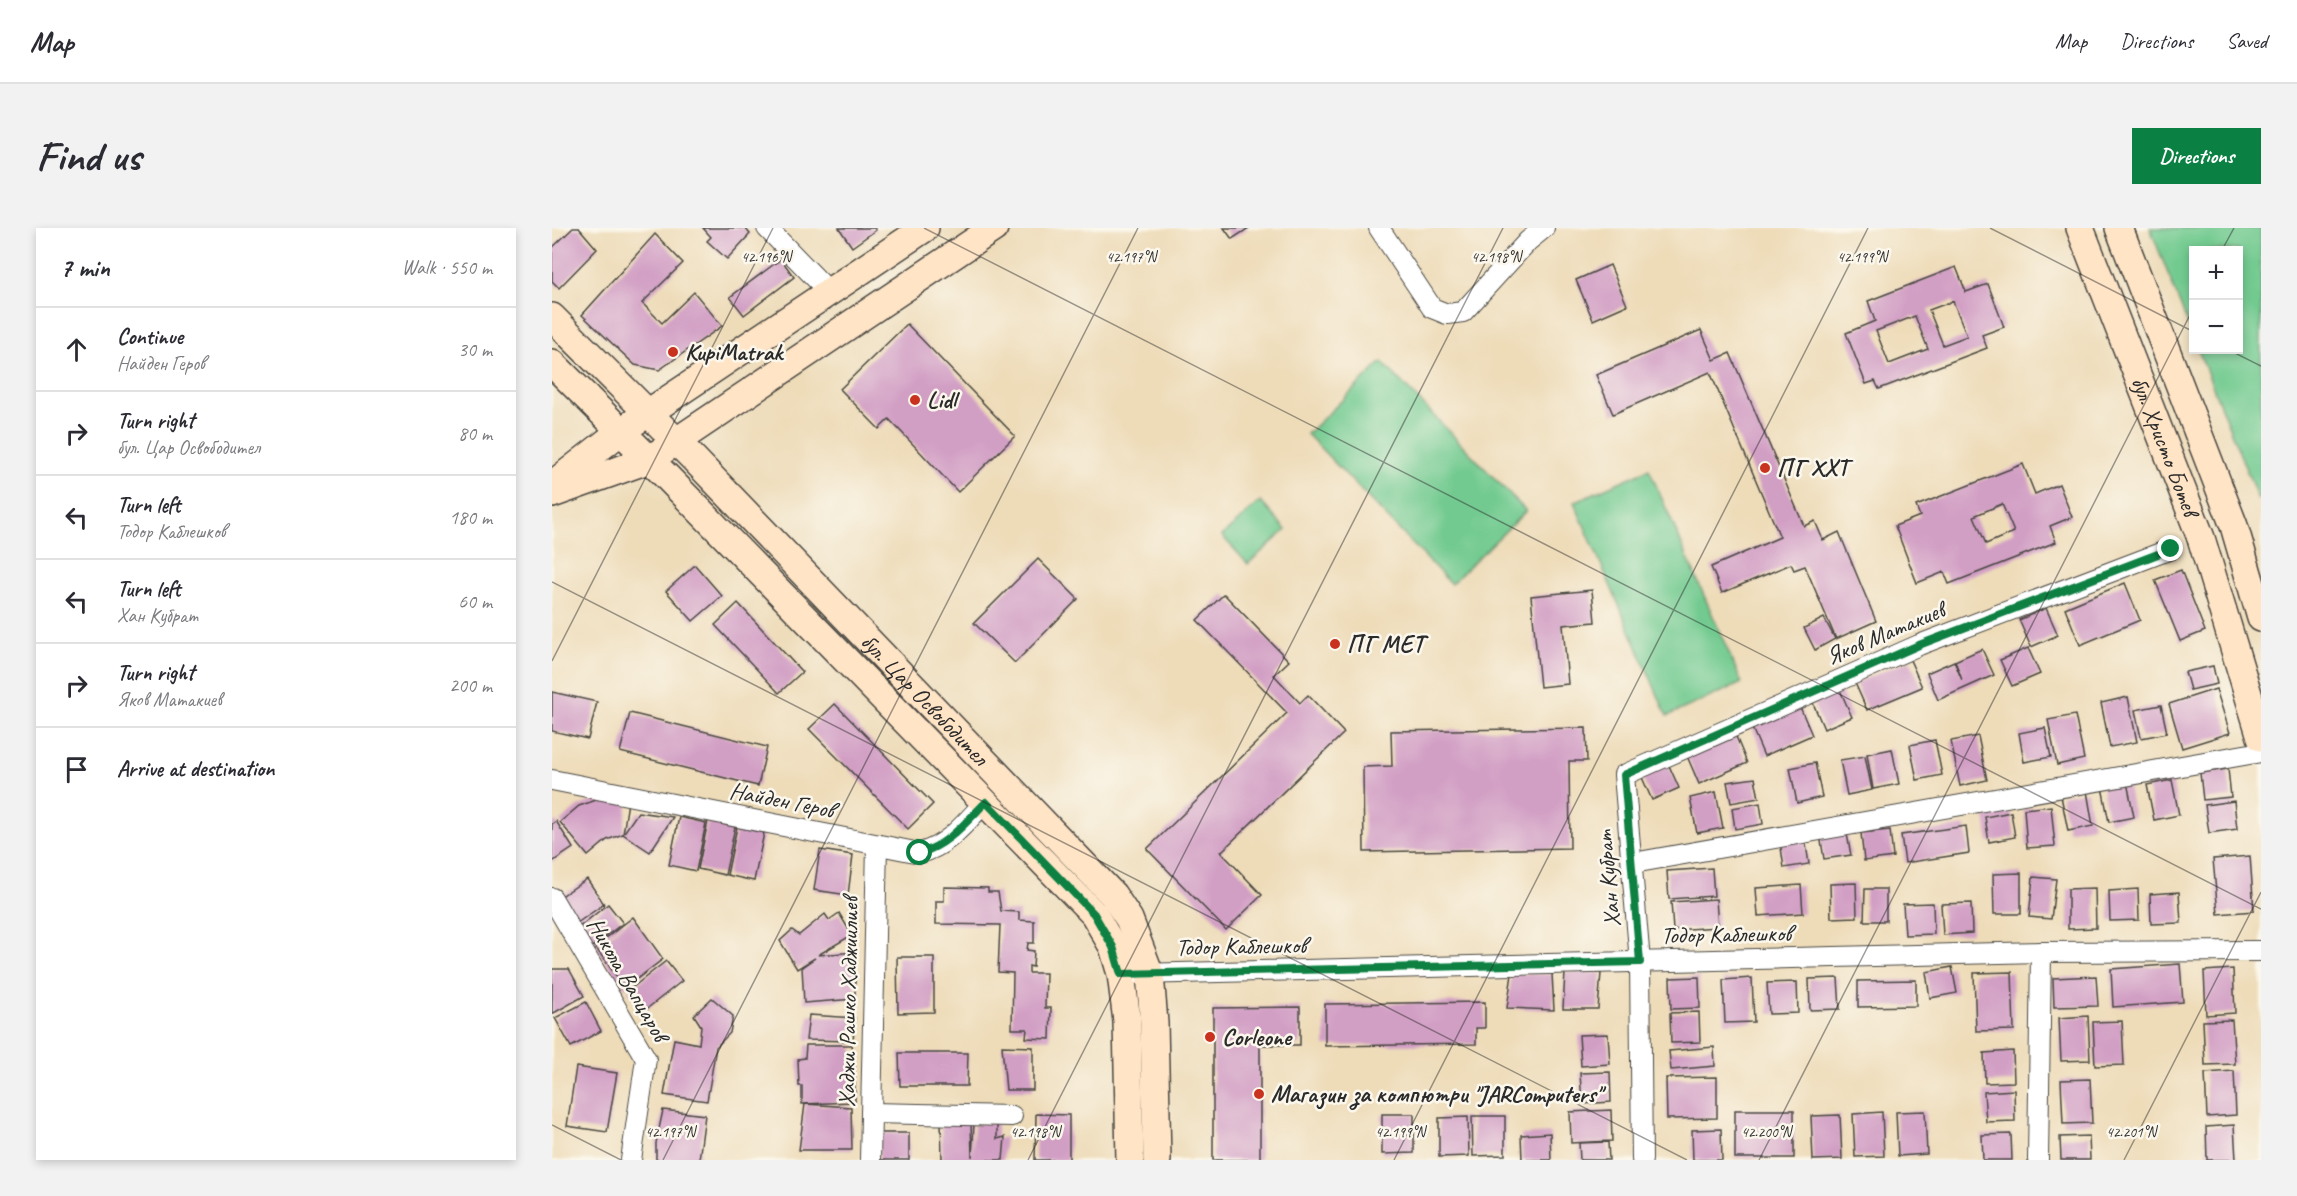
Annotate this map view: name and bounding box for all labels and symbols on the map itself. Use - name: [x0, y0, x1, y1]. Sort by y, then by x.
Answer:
- text: 42.196°N: [741, 248, 794, 267]
- text: 42.197°N: [1106, 248, 1159, 267]
- text: 42.198°N: [1471, 248, 1524, 267]
- text: 42.199°N: [1837, 248, 1890, 267]
- place label: KupiMatrak: [685, 337, 784, 367]
- marker: KupiMatrak: [666, 345, 680, 359]
- street label: бул. Христо Ботев: [2124, 372, 2207, 524]
- place label: Lidl: [927, 385, 961, 415]
- marker: Lidl: [908, 393, 922, 407]
- place label: ПГ ХХТ: [1777, 453, 1854, 483]
- marker: ПГ ХХТ: [1758, 461, 1772, 475]
- route end: [2157, 535, 2183, 561]
- street label: Яков Матакиев: [1821, 593, 1953, 671]
- street label: бул. Цар Освободител: [854, 627, 996, 773]
- place label: ПГ МЕТ: [1347, 629, 1429, 659]
- marker: ПГ МЕТ: [1328, 637, 1342, 651]
- street label: Найден Геров: [727, 775, 842, 826]
- street label: Хан Кубрат: [1589, 828, 1627, 928]
- route start: [906, 839, 932, 865]
- street label: Хаджи Рашко Хаджиилиев: [831, 893, 865, 1107]
- street label: Никола Вапцаров: [580, 912, 678, 1050]
- street label: Тодор Каблешков: [1660, 918, 1797, 950]
- street label: Тодор Каблешков: [1175, 930, 1312, 962]
- place label: Corleone: [1222, 1022, 1293, 1052]
- marker: Corleone: [1203, 1030, 1217, 1044]
- place label: Магазин за компютри "JARComputers": [1271, 1079, 1607, 1110]
- marker: Магазин за компютри "JARComputers": [1252, 1087, 1266, 1101]
- text: 42.197°N: [645, 1123, 698, 1142]
- text: 42.198°N: [1010, 1123, 1063, 1142]
- text: 42.199°N: [1375, 1123, 1428, 1142]
- text: 42.200°N: [1741, 1123, 1794, 1142]
- text: 42.201°N: [2106, 1123, 2159, 1142]

